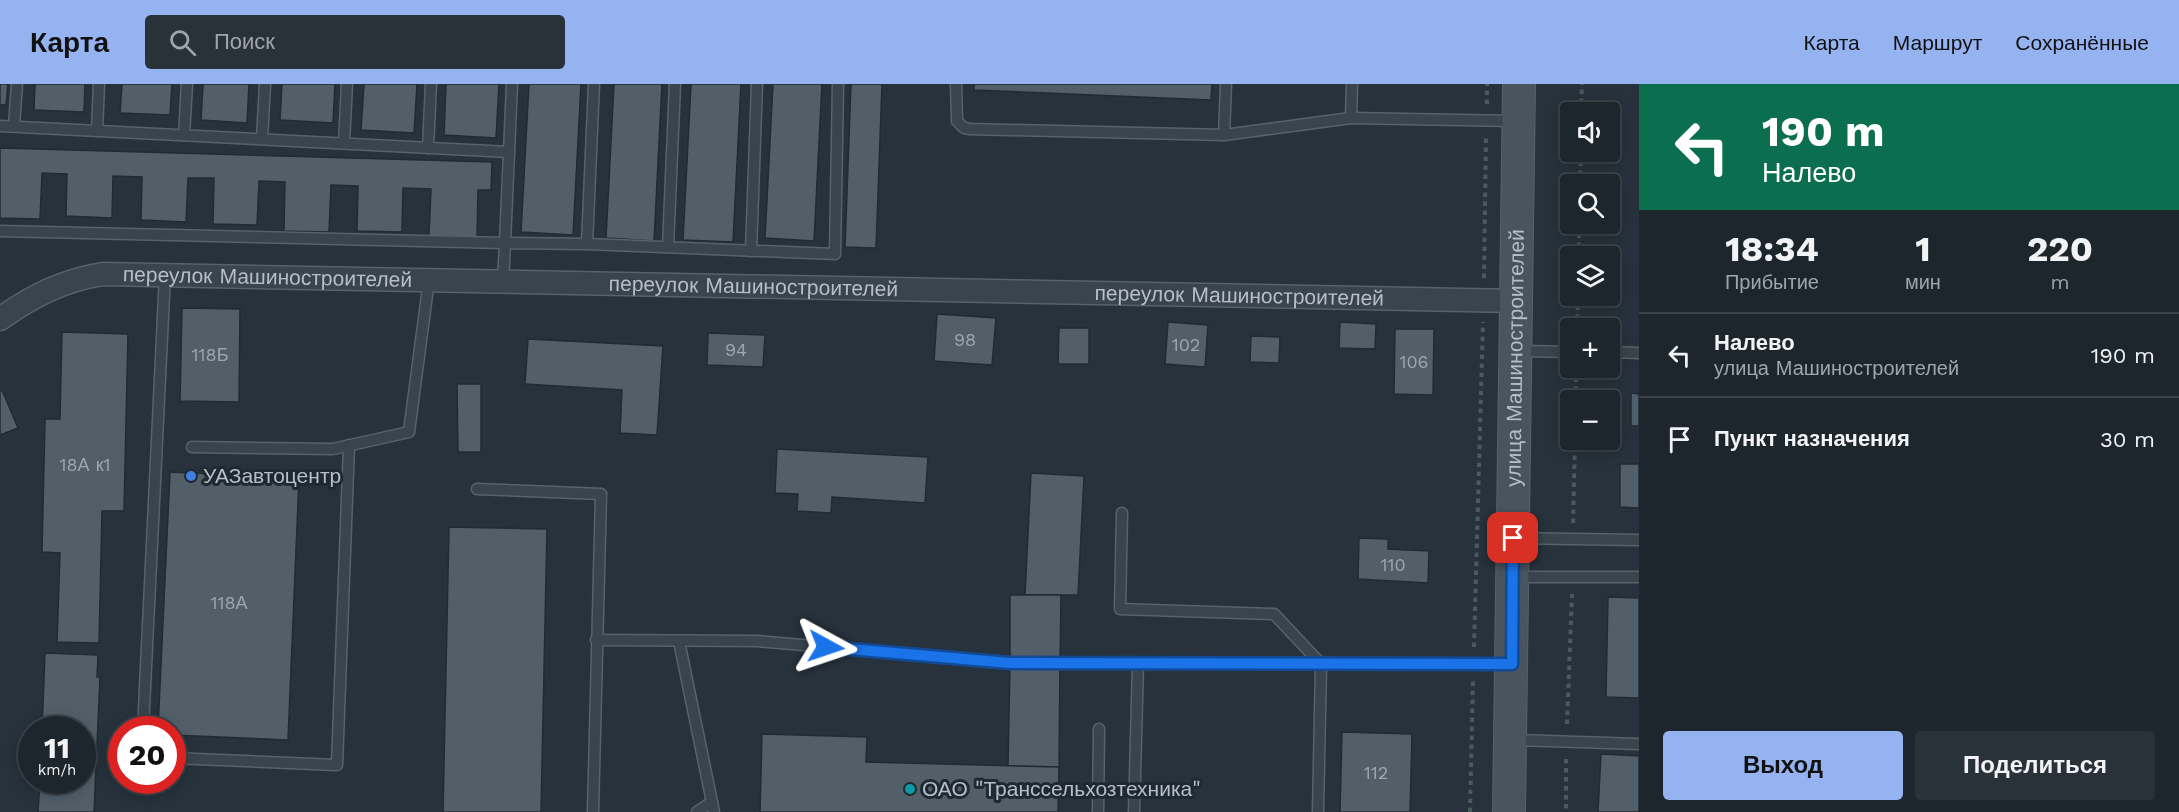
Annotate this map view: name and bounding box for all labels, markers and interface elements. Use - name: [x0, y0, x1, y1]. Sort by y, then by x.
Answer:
- search box: [145, 15, 565, 69]
- text: Карта: [30, 26, 109, 59]
- icon: search: [166, 26, 199, 59]
- text: Поиск: [214, 29, 275, 54]
- text: Карта: [1804, 30, 1860, 55]
- text: Маршрут: [1893, 30, 1982, 55]
- text: Сохранённые: [2015, 30, 2149, 55]
- map controls: [1560, 102, 1620, 450]
- button: sound: [1560, 102, 1620, 162]
- text: 190 m: [1762, 107, 1885, 156]
- icon: left: [1663, 108, 1741, 186]
- text: Налево: [1762, 157, 1856, 189]
- button: search: [1560, 174, 1620, 234]
- text: 18:34: [1725, 228, 1819, 270]
- text: 1: [1915, 228, 1931, 270]
- text: 220: [2027, 228, 2093, 270]
- street label: улица Машиностроителей: [1500, 229, 1529, 487]
- button: layers: [1560, 246, 1620, 306]
- street label: переулок Машиностроителей: [123, 261, 412, 292]
- text: Прибытие: [1725, 270, 1819, 294]
- text: мин: [1905, 270, 1941, 294]
- text: m: [2050, 270, 2069, 294]
- street label: переулок Машиностроителей: [608, 271, 898, 301]
- street label: переулок Машиностроителей: [1094, 280, 1384, 310]
- button: +: [1560, 318, 1620, 378]
- house number: 98: [954, 329, 976, 350]
- text: Налево: [1714, 330, 1795, 355]
- house number: 102: [1172, 334, 1200, 355]
- house number: 94: [725, 339, 747, 360]
- icon: left: [1663, 339, 1696, 372]
- text: 190 m: [2091, 343, 2155, 368]
- house number: 118Б: [192, 344, 228, 365]
- house number: 106: [1399, 351, 1429, 372]
- text: улица Машиностроителей: [1714, 356, 1959, 380]
- button: −: [1560, 390, 1620, 450]
- icon: arrive: [1663, 423, 1696, 456]
- text: Пункт назначения: [1714, 426, 1910, 451]
- text: 30 m: [2100, 427, 2155, 452]
- house number: 18А к1: [59, 454, 111, 475]
- place label: УАЗавтоцентр: [203, 463, 341, 488]
- marker: УАЗавтоцентр: [184, 469, 198, 483]
- pin: [1487, 512, 1538, 563]
- icon: arrive: [1496, 521, 1529, 554]
- house number: 110: [1380, 554, 1406, 575]
- house number: 118А: [210, 592, 248, 613]
- position arrow: [794, 615, 858, 679]
- speed limit sign: 20: [108, 716, 186, 794]
- text: 11: [44, 730, 70, 765]
- button: Выход: [1663, 731, 1903, 800]
- button: Поделиться: [1915, 731, 2155, 800]
- text: km/h: [38, 761, 76, 779]
- house number: 112: [1364, 762, 1388, 783]
- place label: ОАО "Транссельхозтехника": [922, 776, 1201, 801]
- marker: ОАО "Транссельхозтехника": [903, 782, 917, 796]

